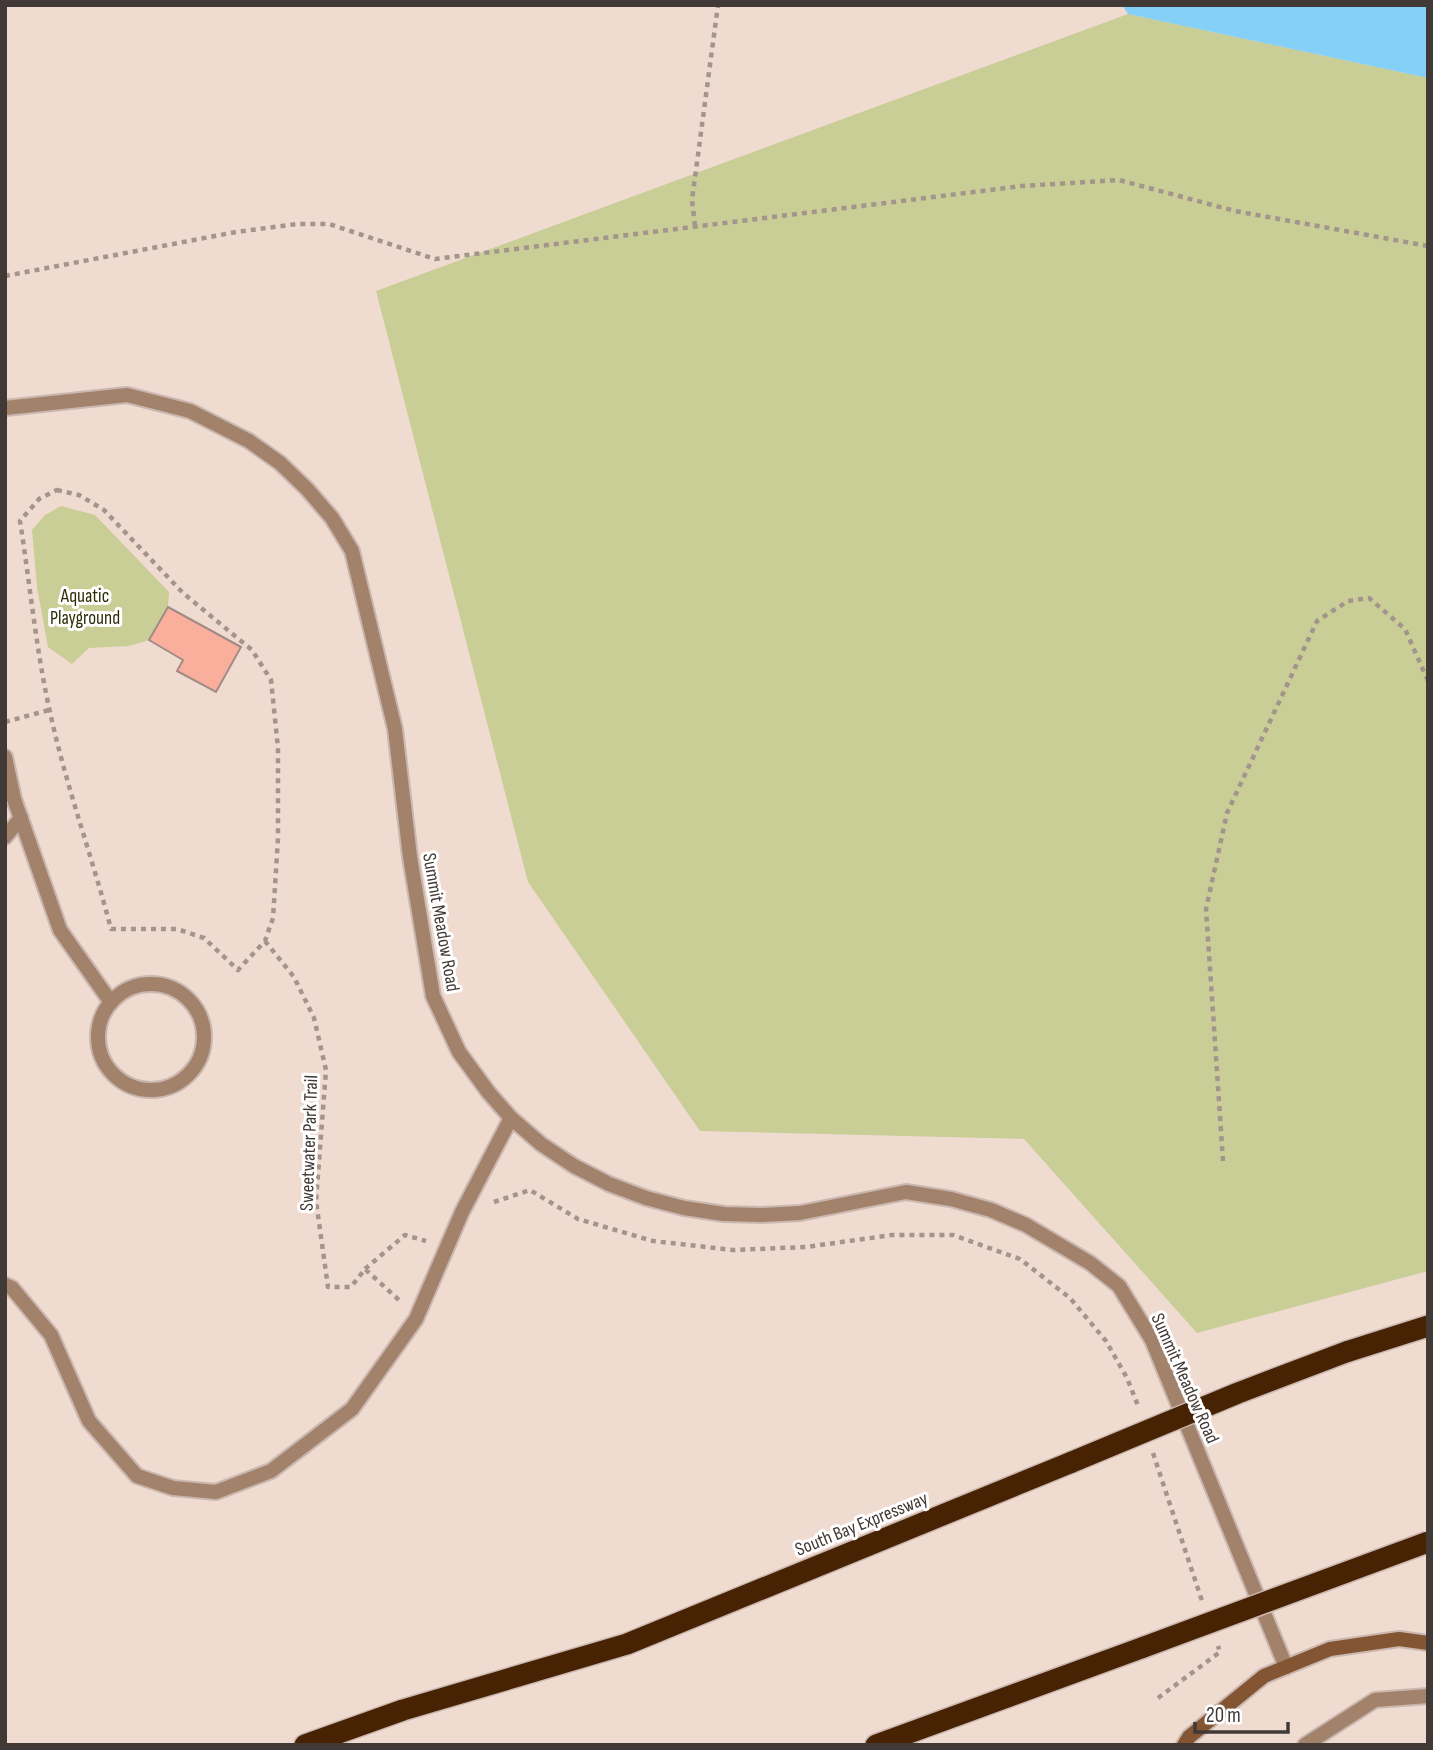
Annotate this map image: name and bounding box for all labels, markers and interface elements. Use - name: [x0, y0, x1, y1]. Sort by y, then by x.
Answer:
- park label: Aquatic Playground: [50, 585, 120, 630]
- street label: Summit Meadow Road: [417, 851, 464, 993]
- street label: Sweetwater Park Trail: [296, 1075, 323, 1211]
- street label: Summit Meadow Road: [1146, 1310, 1224, 1447]
- street label: South Bay Expressway: [792, 1487, 932, 1561]
- scale bar: [1195, 1690, 1288, 1734]
- text: 20 m: [1206, 1703, 1241, 1728]

